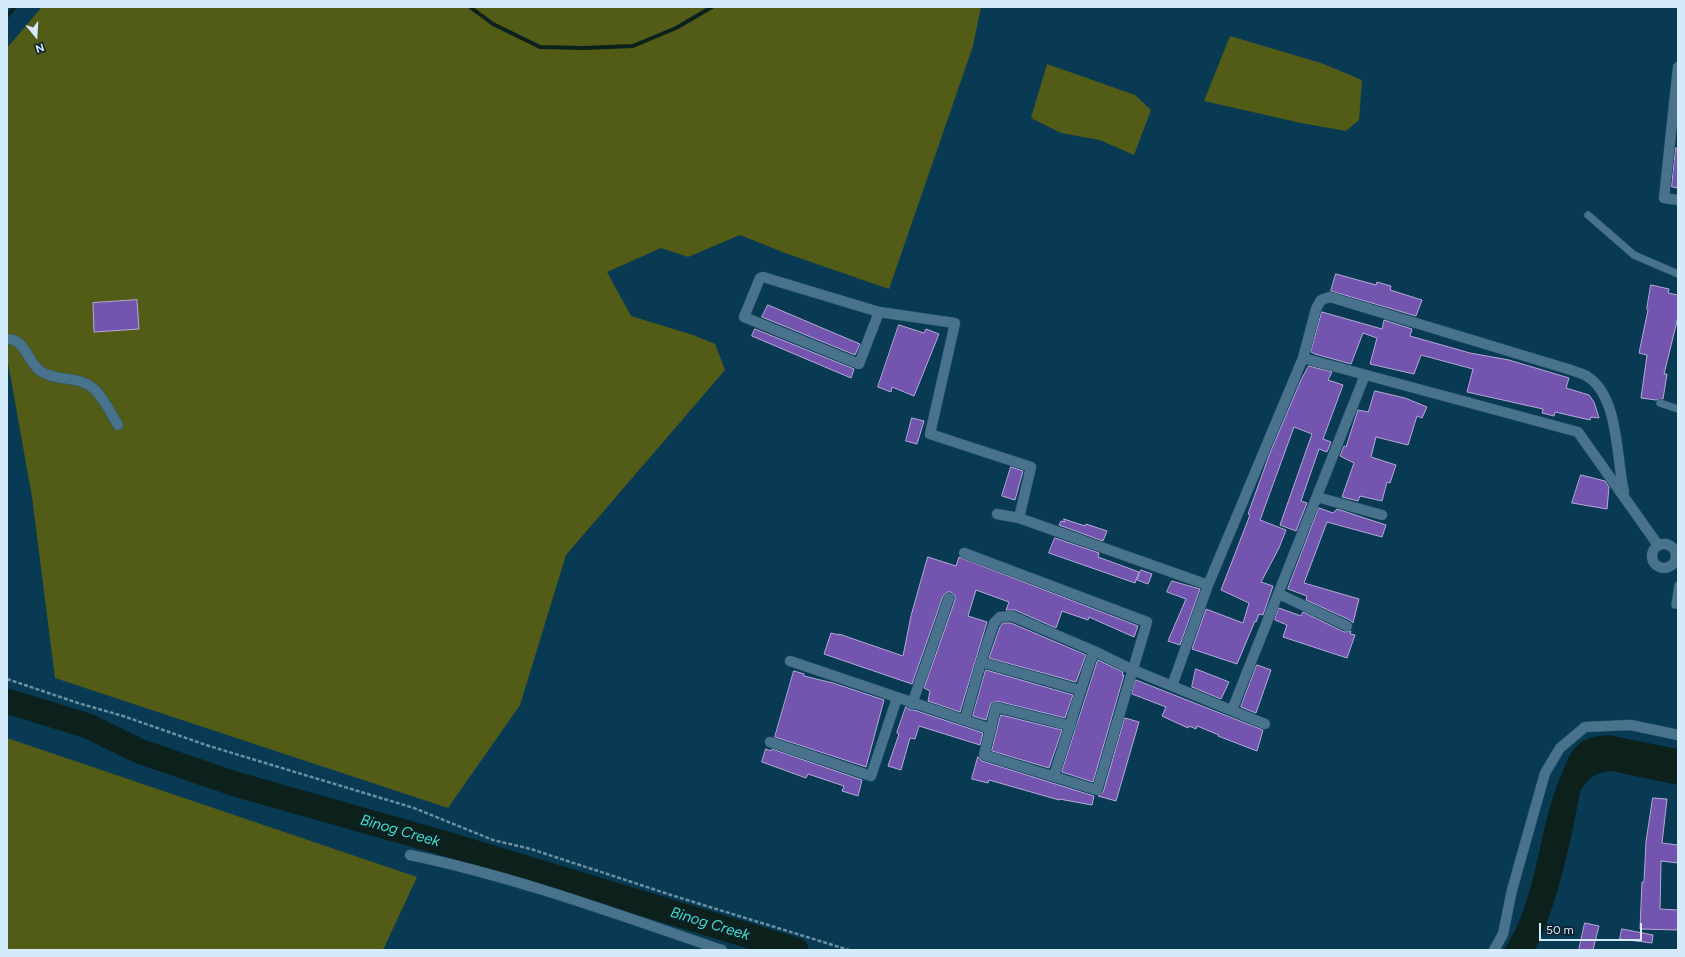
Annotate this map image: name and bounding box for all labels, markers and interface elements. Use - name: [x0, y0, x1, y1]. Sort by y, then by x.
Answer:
- north arrow: [16, 16, 56, 56]
- text: N: [34, 40, 46, 55]
- water label: Binog Creek: [358, 811, 442, 851]
- water label: Binog Creek: [668, 903, 752, 945]
- scale bar: [1541, 915, 1644, 941]
- text: 50 m: [1546, 923, 1574, 937]

